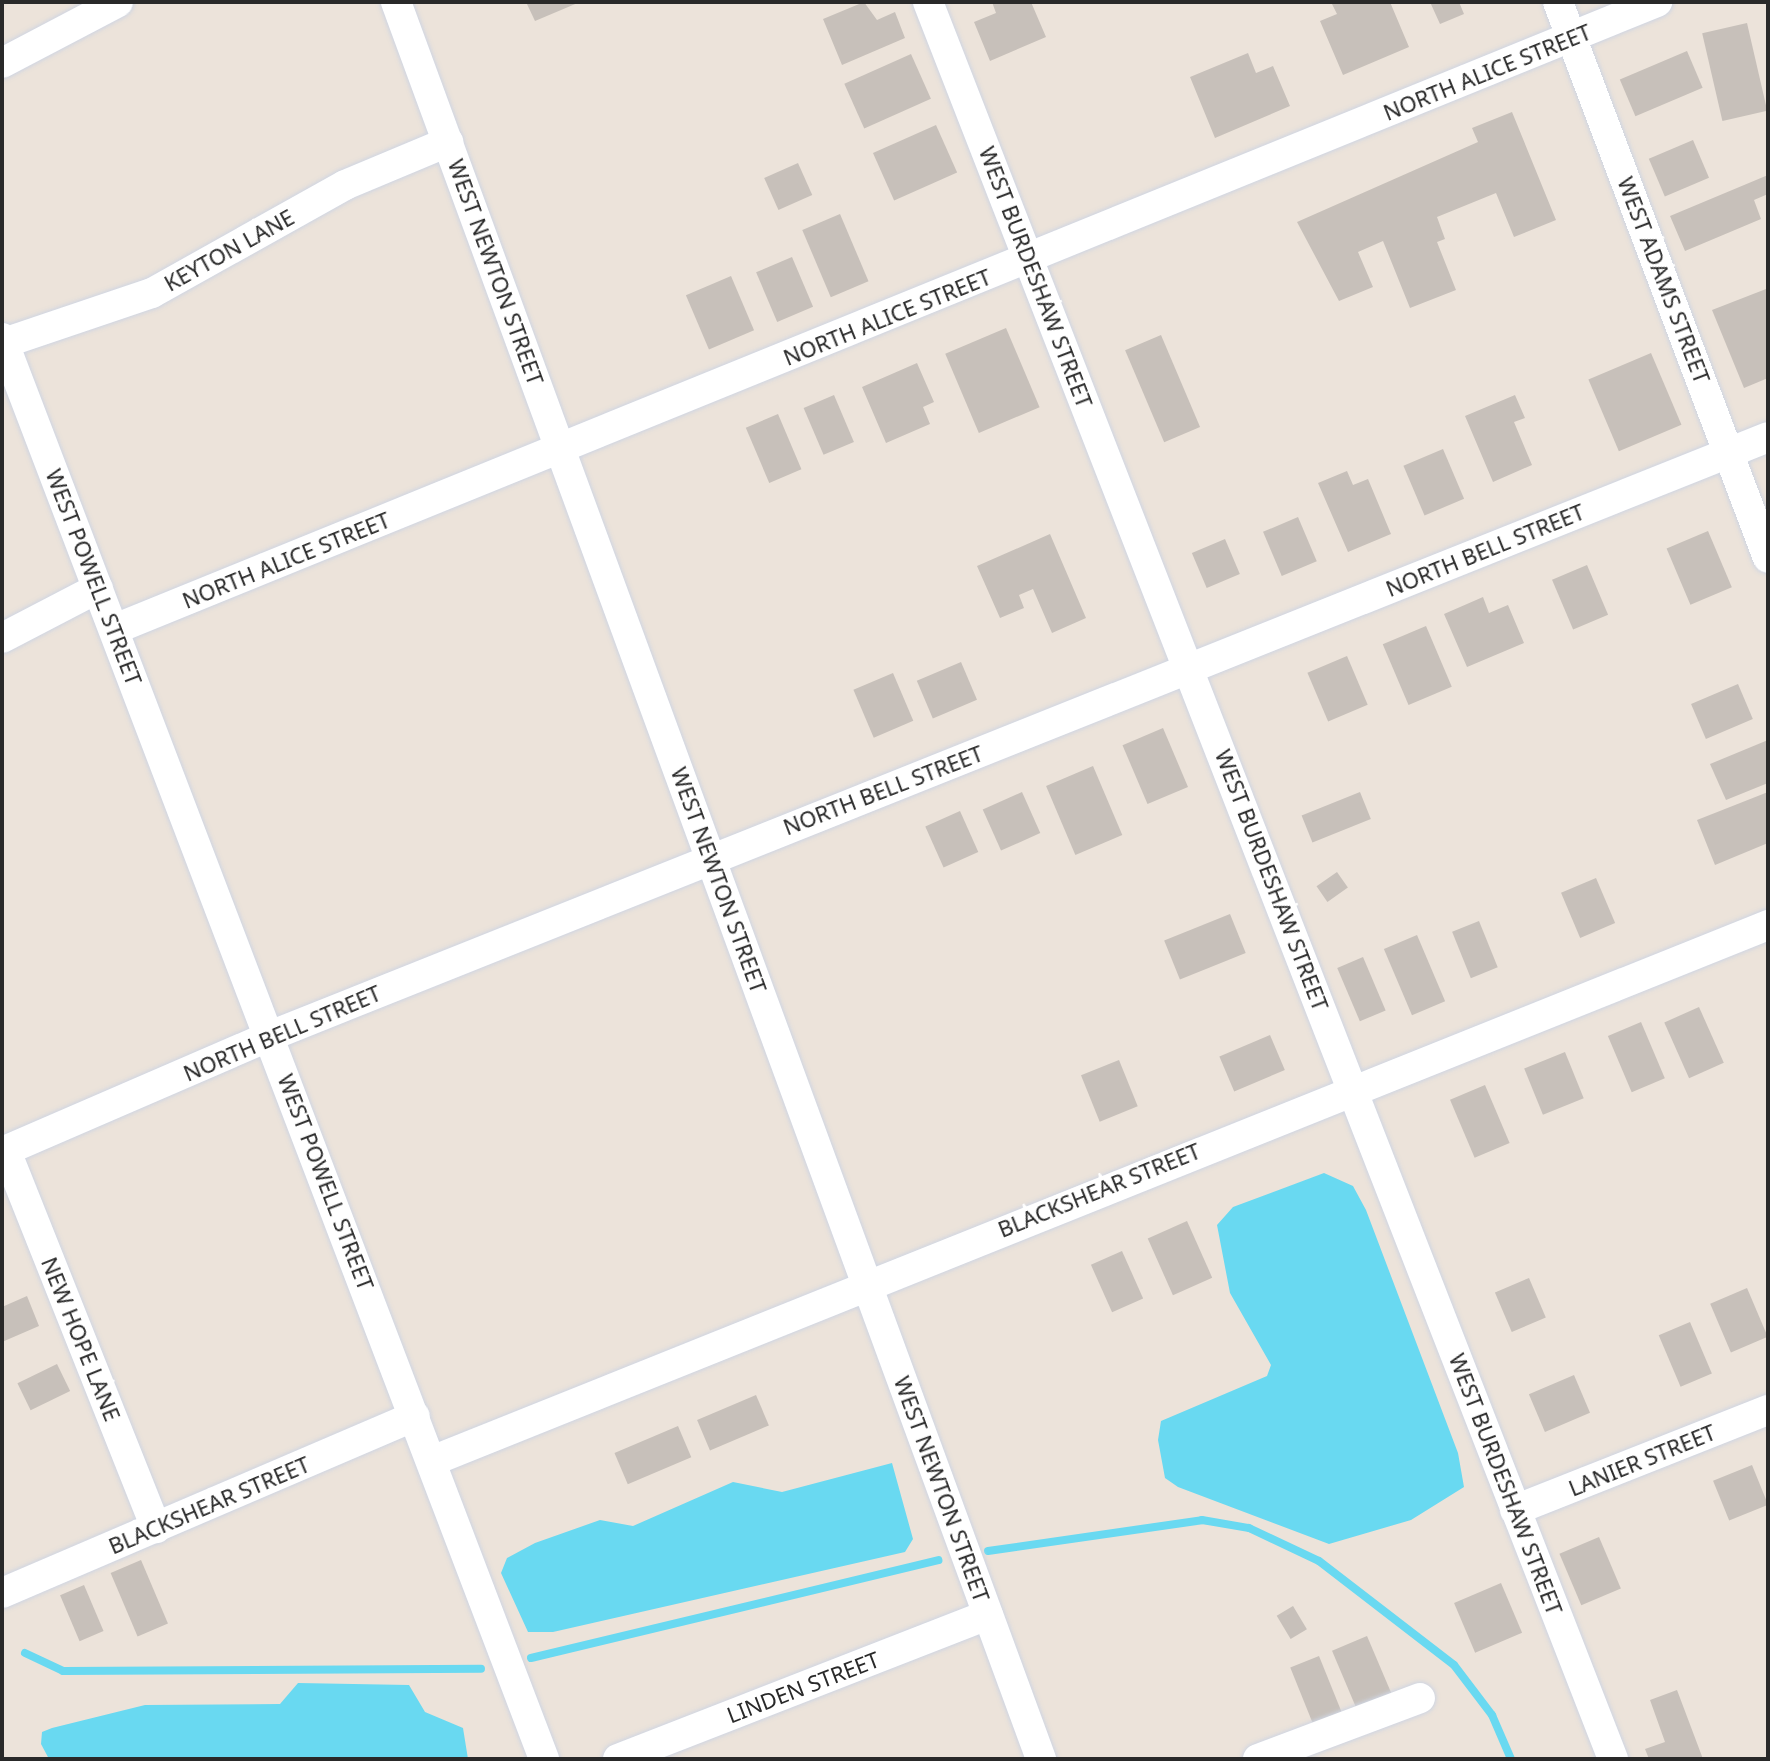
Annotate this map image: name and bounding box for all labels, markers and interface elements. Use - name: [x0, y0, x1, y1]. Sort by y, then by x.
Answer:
- street label: NORTH ALICE STREET: [1379, 18, 1595, 126]
- street label: WEST BURDESHAW STREET: [974, 143, 1098, 411]
- street label: WEST NEWTON STREET: [443, 156, 549, 388]
- street label: WEST ADAMS STREET: [1612, 173, 1716, 387]
- street label: KEYTON LANE: [160, 203, 298, 297]
- street label: NORTH ALICE STREET: [779, 263, 995, 371]
- street label: WEST POWELL STREET: [41, 465, 147, 689]
- street label: NORTH BELL STREET: [1382, 498, 1588, 602]
- street label: NORTH ALICE STREET: [178, 506, 394, 614]
- street label: NORTH BELL STREET: [779, 740, 987, 840]
- street label: WEST BURDESHAW STREET: [1210, 746, 1334, 1014]
- street label: WEST NEWTON STREET: [666, 764, 772, 996]
- street label: NORTH BELL STREET: [179, 979, 385, 1087]
- street label: WEST POWELL STREET: [273, 1070, 379, 1294]
- street label: BLACKSHEAR STREET: [994, 1137, 1204, 1243]
- street label: NEW HOPE LANE: [36, 1253, 126, 1425]
- street label: WEST BURDESHAW STREET: [1444, 1350, 1568, 1618]
- street label: WEST NEWTON STREET: [889, 1373, 995, 1605]
- street label: LANIER STREET: [1565, 1419, 1719, 1501]
- street label: BLACKSHEAR STREET: [105, 1451, 313, 1559]
- street label: LINDEN STREET: [723, 1646, 883, 1728]

